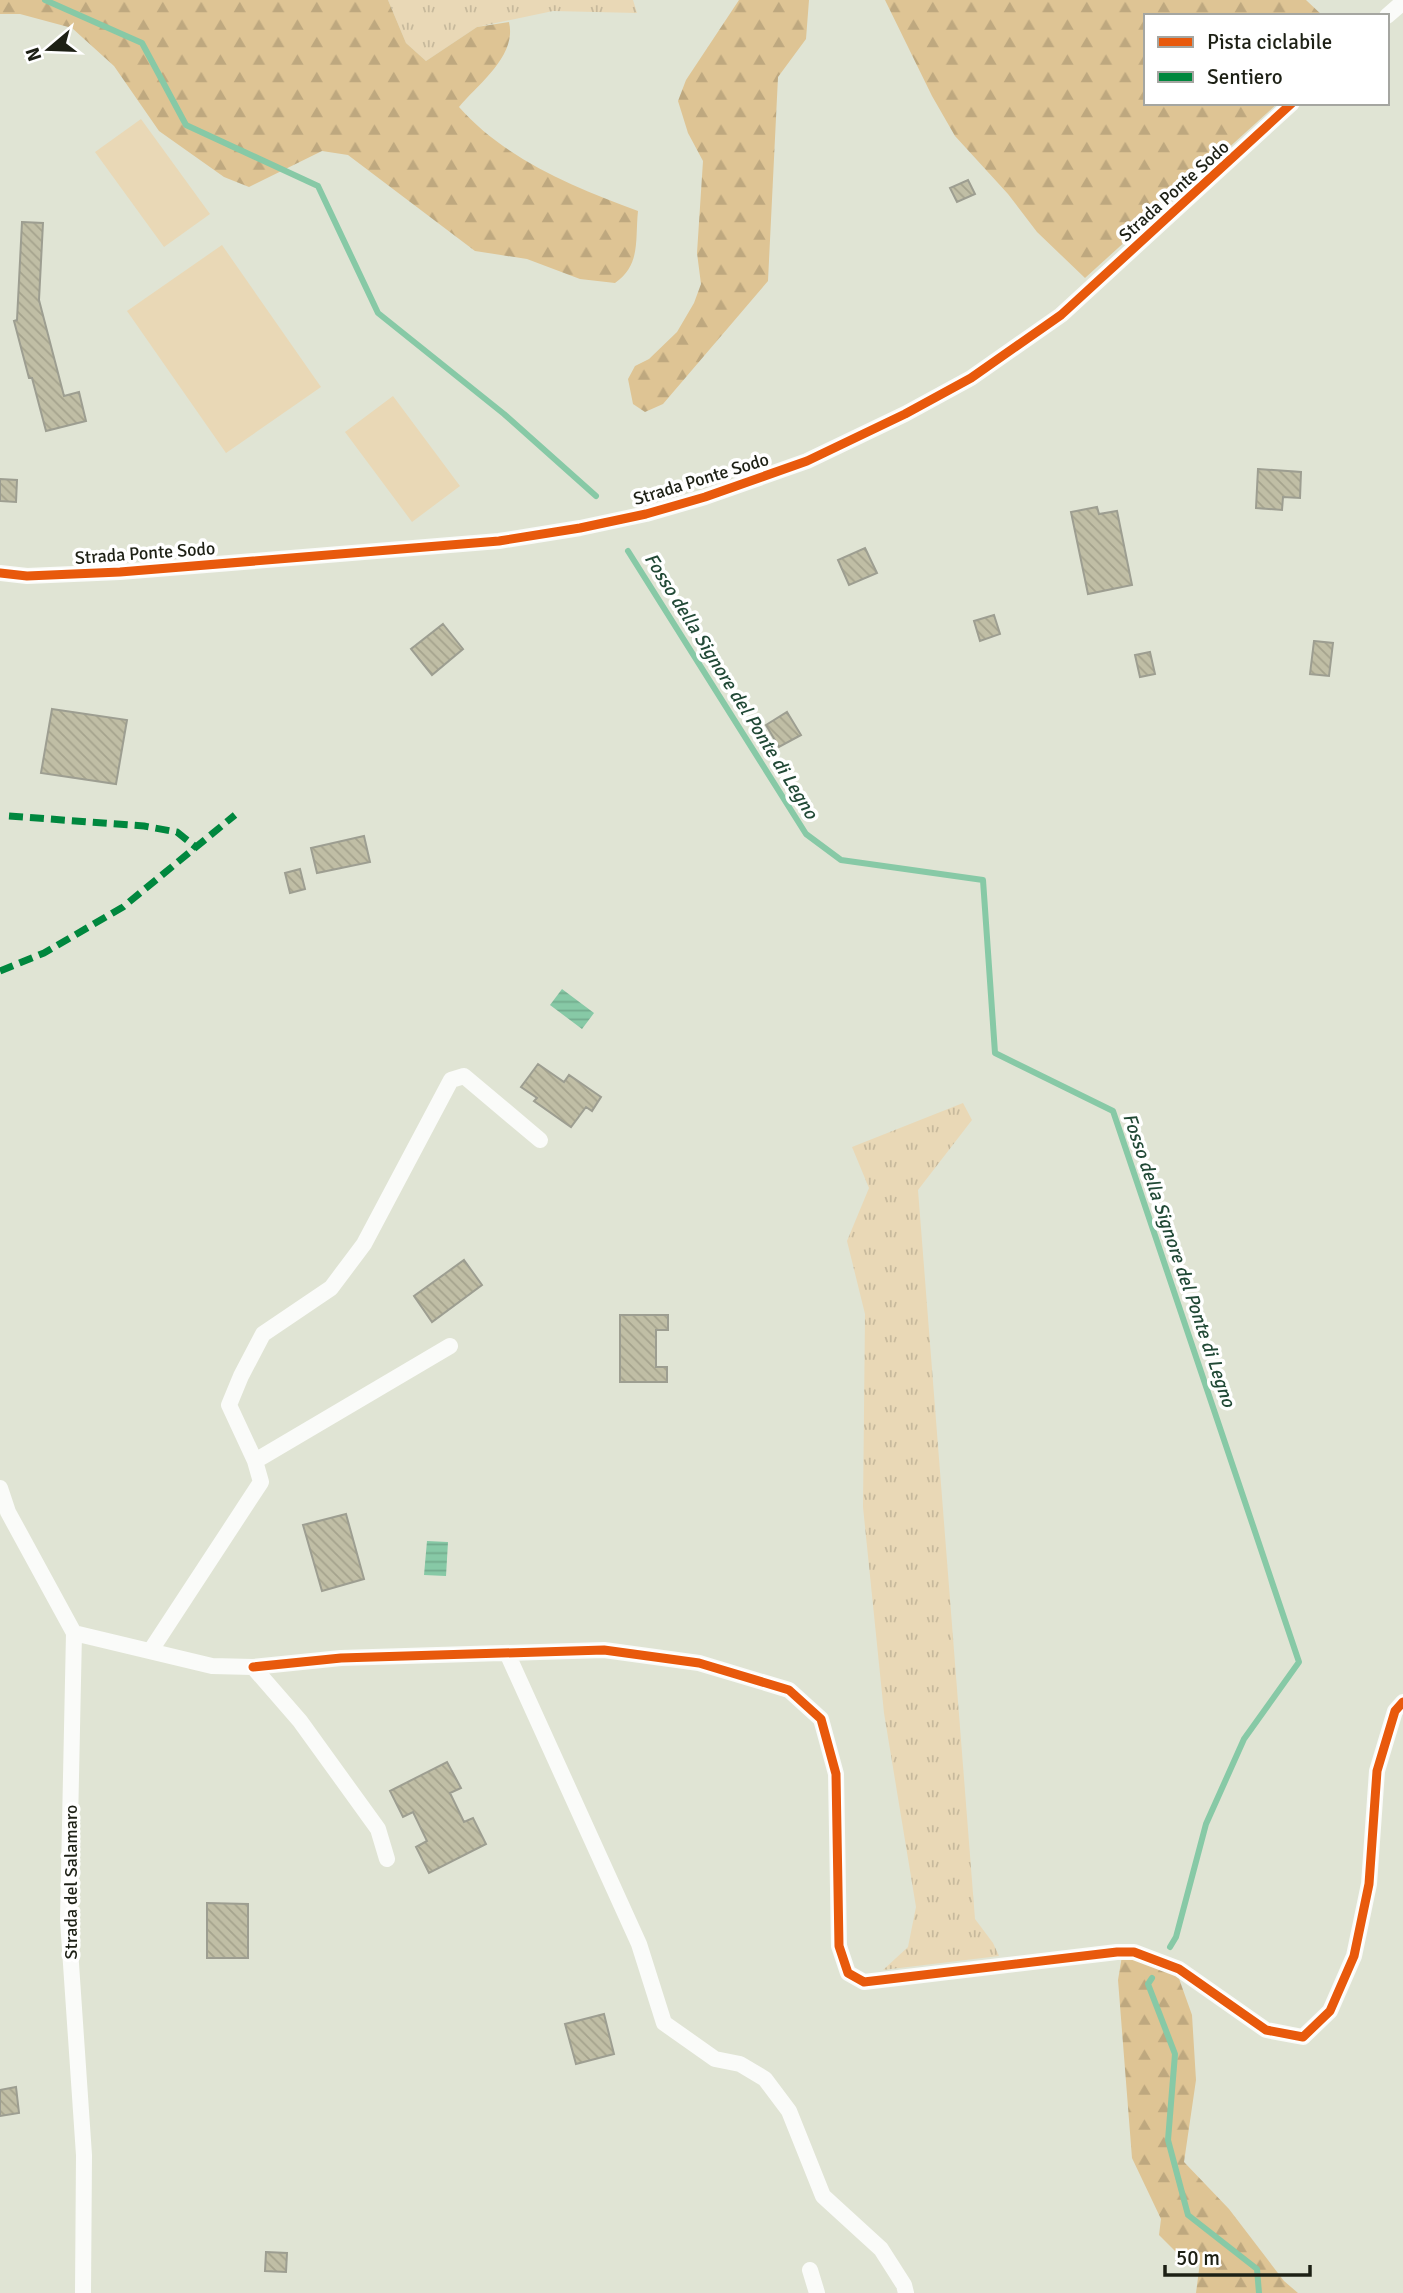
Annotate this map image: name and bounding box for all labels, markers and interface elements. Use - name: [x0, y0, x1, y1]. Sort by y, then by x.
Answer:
- north arrow: [14, 14, 84, 84]
- legend: [1144, 14, 1389, 105]
- text: Pista ciclabile: [1207, 29, 1332, 55]
- text: N: [20, 44, 47, 64]
- text: Sentiero: [1207, 64, 1283, 90]
- street label: Strada Ponte Sodo: [1114, 136, 1234, 246]
- street label: Strada Ponte Sodo: [630, 448, 772, 510]
- street label: Strada Ponte Sodo: [74, 537, 216, 569]
- water label: Fosso della Signore del Ponte di Legno: [639, 549, 824, 824]
- water label: Fosso della Signore del Ponte di Legno: [1117, 1110, 1241, 1411]
- street label: Strada del Salamaro: [60, 1805, 82, 1959]
- scale bar: [1165, 2234, 1310, 2278]
- text: 50 m: [1176, 2245, 1220, 2271]

